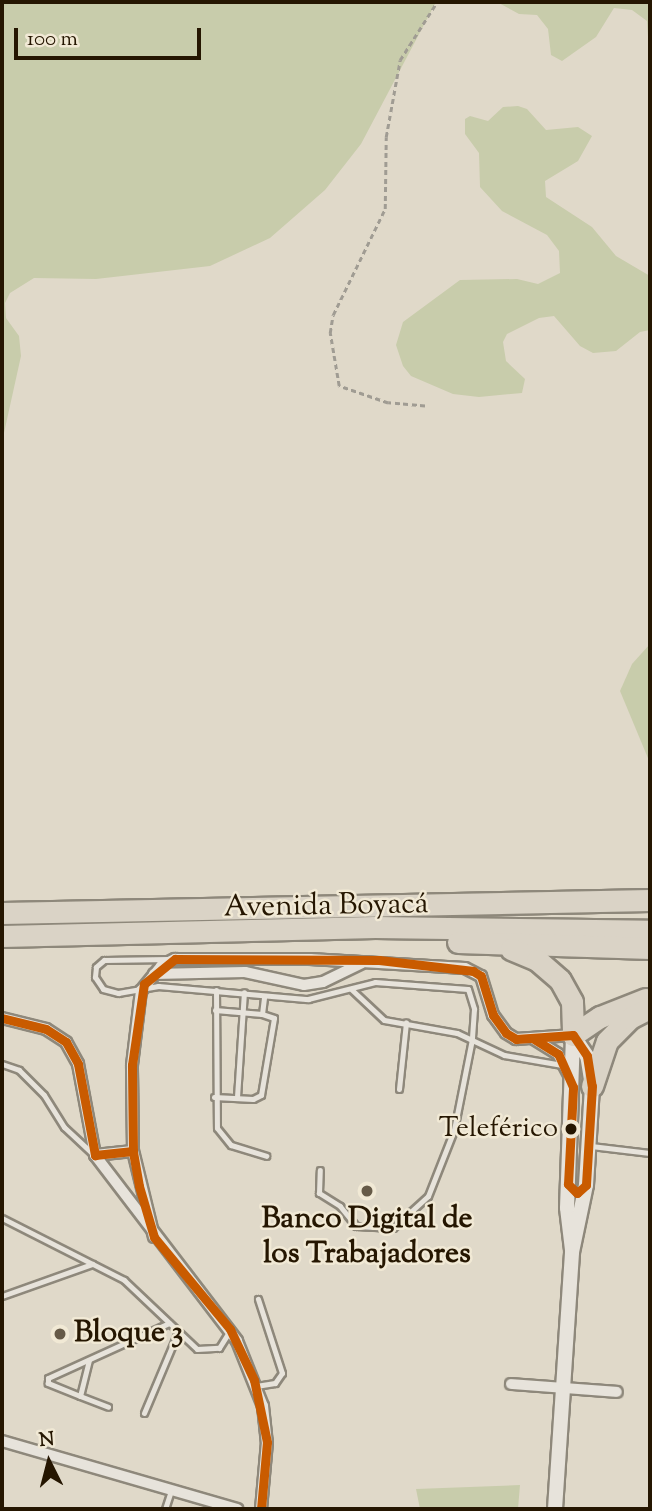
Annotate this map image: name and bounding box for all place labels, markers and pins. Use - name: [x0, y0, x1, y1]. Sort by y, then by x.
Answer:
- place label: Teleférico: [439, 1112, 558, 1146]
- marker: Teleférico: [564, 1122, 578, 1136]
- marker: Banco Digital de los Trabajadores: [359, 1183, 375, 1199]
- place label: Banco Digital de los Trabajadores: [261, 1202, 473, 1272]
- place label: Bloque 3: [74, 1316, 183, 1352]
- marker: Bloque 3: [52, 1326, 68, 1342]

